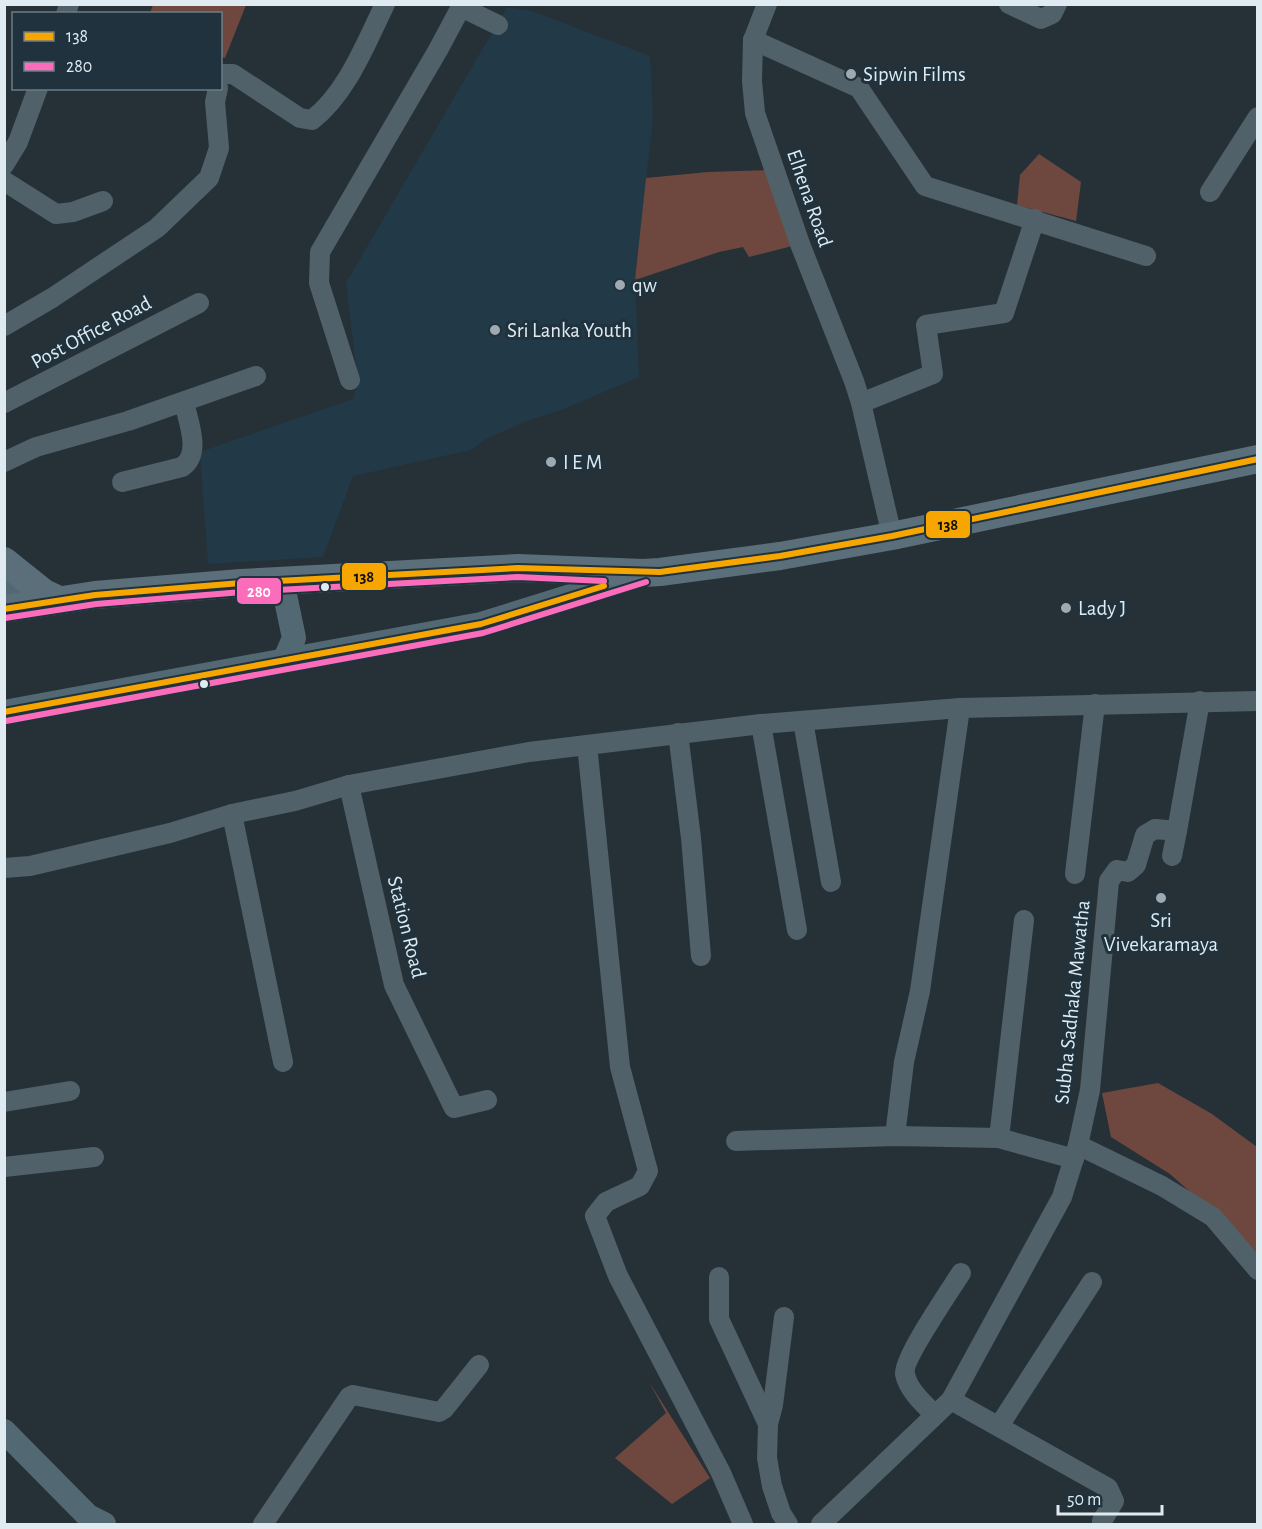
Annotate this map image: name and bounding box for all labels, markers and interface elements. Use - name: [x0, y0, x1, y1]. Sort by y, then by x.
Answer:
- legend: [12, 12, 222, 90]
- text: 138: [66, 28, 88, 46]
- text: 280: [66, 58, 92, 76]
- place label: Sipwin Films: [863, 64, 966, 85]
- marker: Sipwin Films: [844, 67, 858, 81]
- street label: Elhena Road: [783, 147, 836, 250]
- place label: qw: [632, 275, 657, 296]
- marker: qw: [613, 278, 627, 292]
- street label: Post Office Road: [28, 292, 155, 373]
- place label: Sri Lanka Youth: [507, 320, 632, 341]
- marker: Sri Lanka Youth: [488, 323, 502, 337]
- place label: I E M: [563, 452, 602, 473]
- marker: I E M: [544, 455, 558, 469]
- line badge: 138: [925, 510, 971, 539]
- text: 138: [938, 517, 958, 533]
- line badge: 138: [341, 562, 387, 591]
- text: 138: [354, 569, 374, 585]
- line badge: 280: [236, 577, 282, 605]
- unlabelled marker: [319, 581, 331, 593]
- text: 280: [247, 584, 271, 600]
- place label: Lady J: [1078, 598, 1126, 619]
- marker: Lady J: [1059, 601, 1073, 615]
- unlabelled marker: [198, 678, 210, 690]
- street label: Station Road: [384, 874, 429, 980]
- marker: Sri Vivekaramaya: [1154, 891, 1168, 905]
- street label: Subha Sadhaka Mawatha: [1051, 899, 1094, 1105]
- place label: Sri Vivekaramaya: [1104, 910, 1219, 955]
- scale bar: [1058, 1478, 1162, 1516]
- text: 50 m: [1067, 1491, 1101, 1509]

